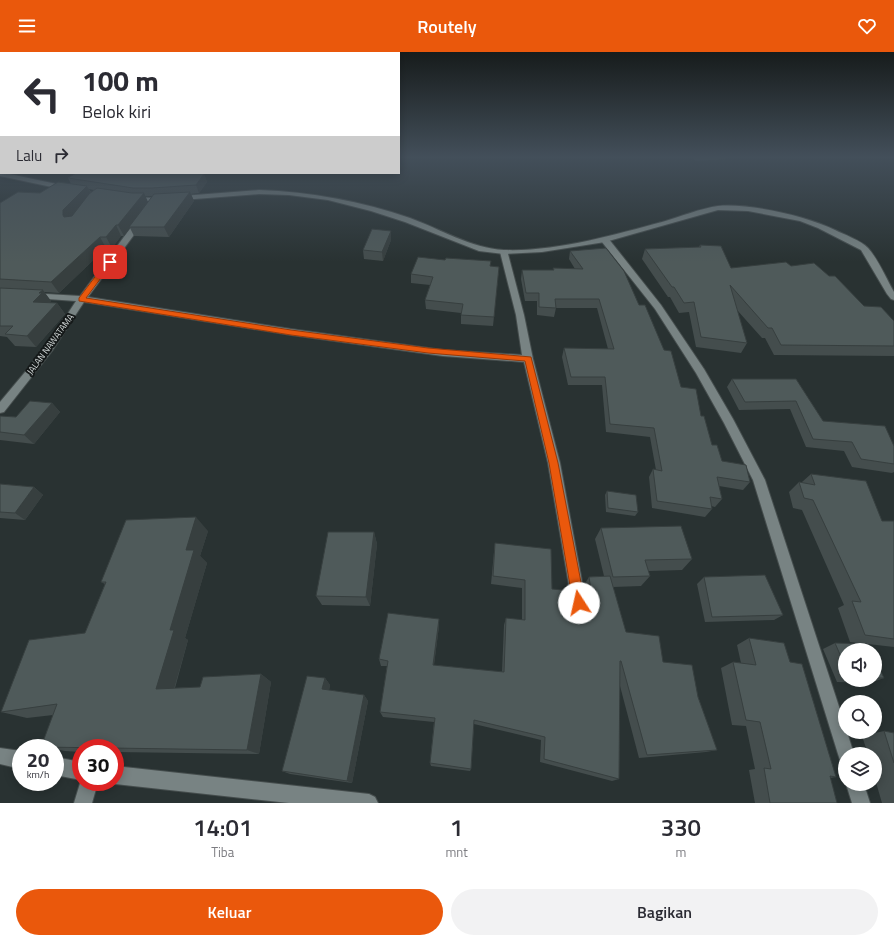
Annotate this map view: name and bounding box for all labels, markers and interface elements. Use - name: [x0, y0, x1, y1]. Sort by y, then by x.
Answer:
- text: Routely: [417, 13, 477, 40]
- icon: menu: [16, 15, 38, 37]
- icon: heart: [856, 15, 878, 37]
- text: 100 m: [82, 59, 159, 102]
- icon: left: [16, 68, 68, 120]
- text: Belok kiri: [82, 98, 151, 125]
- text: Lalu: [16, 144, 42, 167]
- icon: right: [50, 144, 72, 166]
- pin: [93, 245, 127, 279]
- icon: arrive: [99, 251, 121, 273]
- street label: JALAN NAWATAMA: [23, 310, 77, 377]
- position arrow: [558, 582, 600, 624]
- map controls: [838, 643, 882, 791]
- button: sound: [838, 643, 882, 687]
- button: search: [838, 695, 882, 739]
- speed limit sign: 30: [72, 739, 124, 791]
- text: 20: [27, 744, 49, 775]
- button: layers: [838, 747, 882, 791]
- text: km/h: [27, 767, 49, 782]
- text: 14:01: [193, 809, 252, 845]
- text: 1: [450, 809, 463, 845]
- text: 330: [661, 809, 701, 845]
- text: Tiba: [211, 842, 234, 862]
- text: mnt: [445, 842, 468, 862]
- text: m: [675, 842, 686, 862]
- button: Keluar: [16, 889, 443, 935]
- button: Bagikan: [451, 889, 878, 935]

